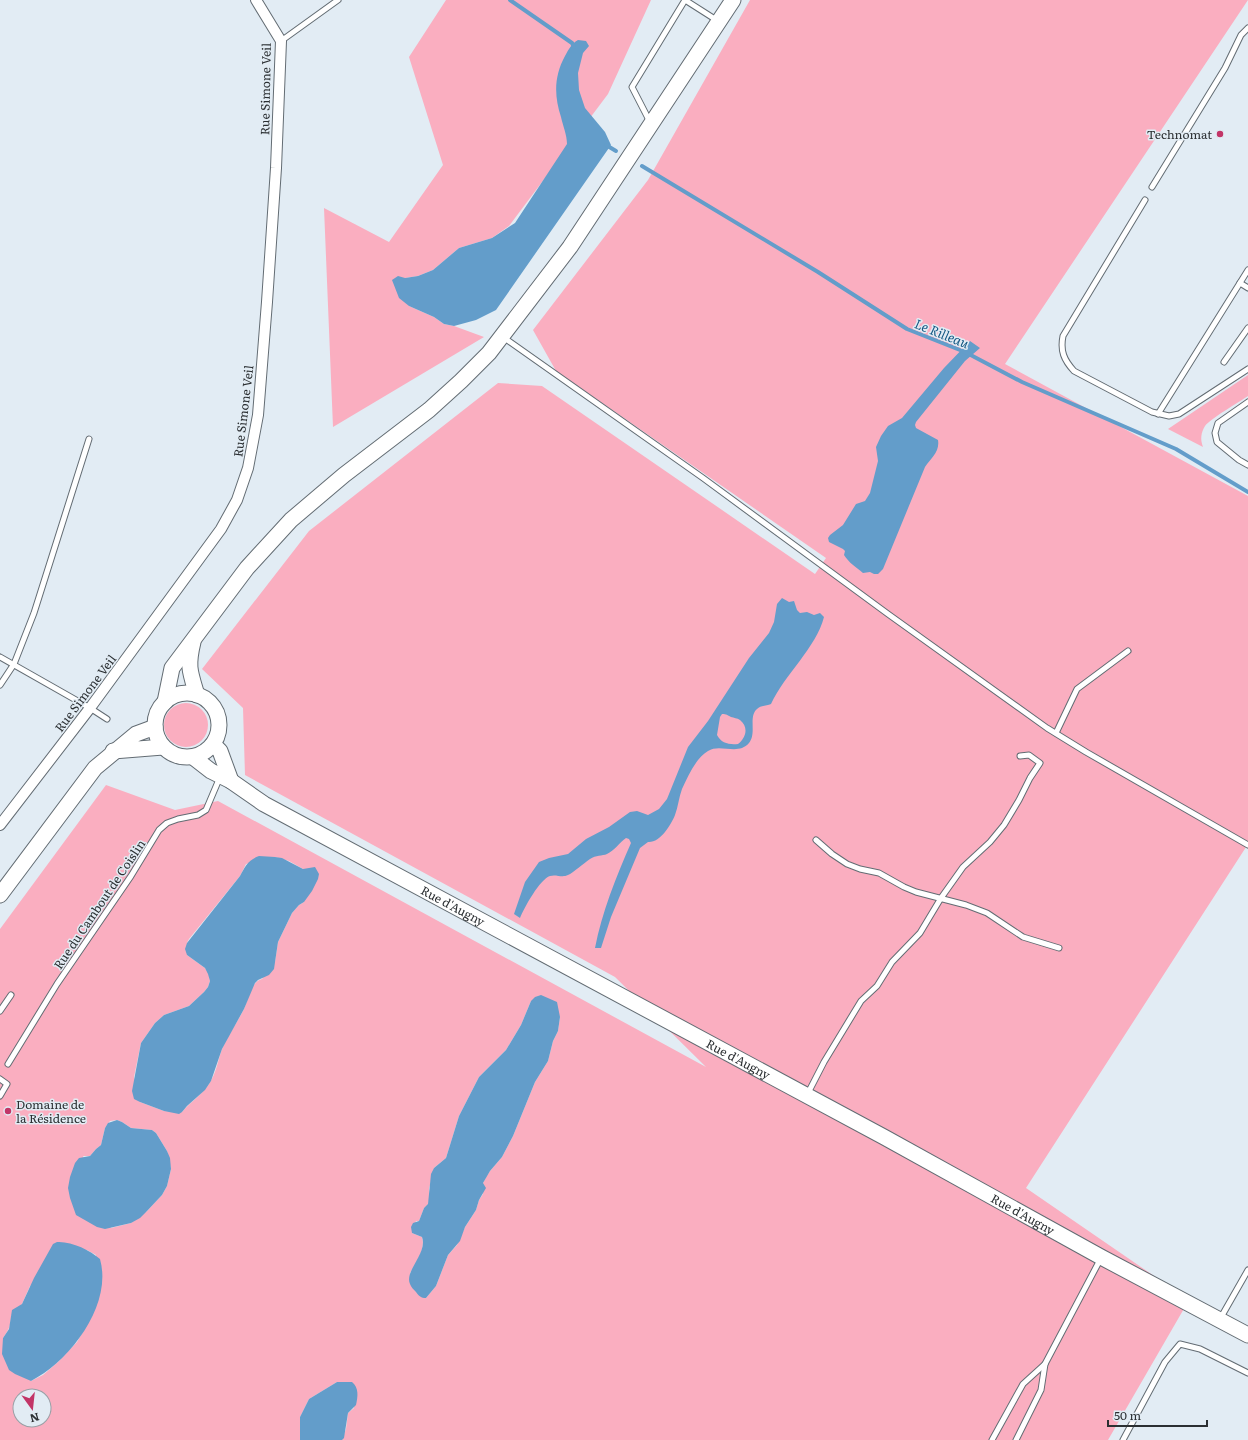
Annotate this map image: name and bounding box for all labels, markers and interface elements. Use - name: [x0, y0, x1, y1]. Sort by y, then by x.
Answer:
- street label: Rue Simone Veil: [255, 43, 275, 135]
- place label: Technomat: [1147, 125, 1212, 143]
- marker: Technomat: [1215, 129, 1225, 139]
- water label: Le Rilleau: [912, 314, 972, 353]
- street label: Rue Simone Veil: [228, 364, 258, 458]
- street label: Rue Simone Veil: [50, 651, 120, 735]
- street label: Rue du Cambout de Coislin: [49, 836, 149, 972]
- street label: Rue d'Augny: [418, 881, 488, 930]
- street label: Rue d'Augny: [703, 1034, 774, 1083]
- place label: Domaine de la Résidence: [16, 1095, 86, 1127]
- marker: Domaine de la Résidence: [3, 1106, 13, 1116]
- street label: Rue d'Augny: [988, 1189, 1058, 1239]
- north arrow: [12, 1388, 52, 1428]
- scale bar: [1108, 1402, 1207, 1428]
- text: 50 m: [1114, 1406, 1141, 1424]
- text: N: [28, 1410, 41, 1428]

